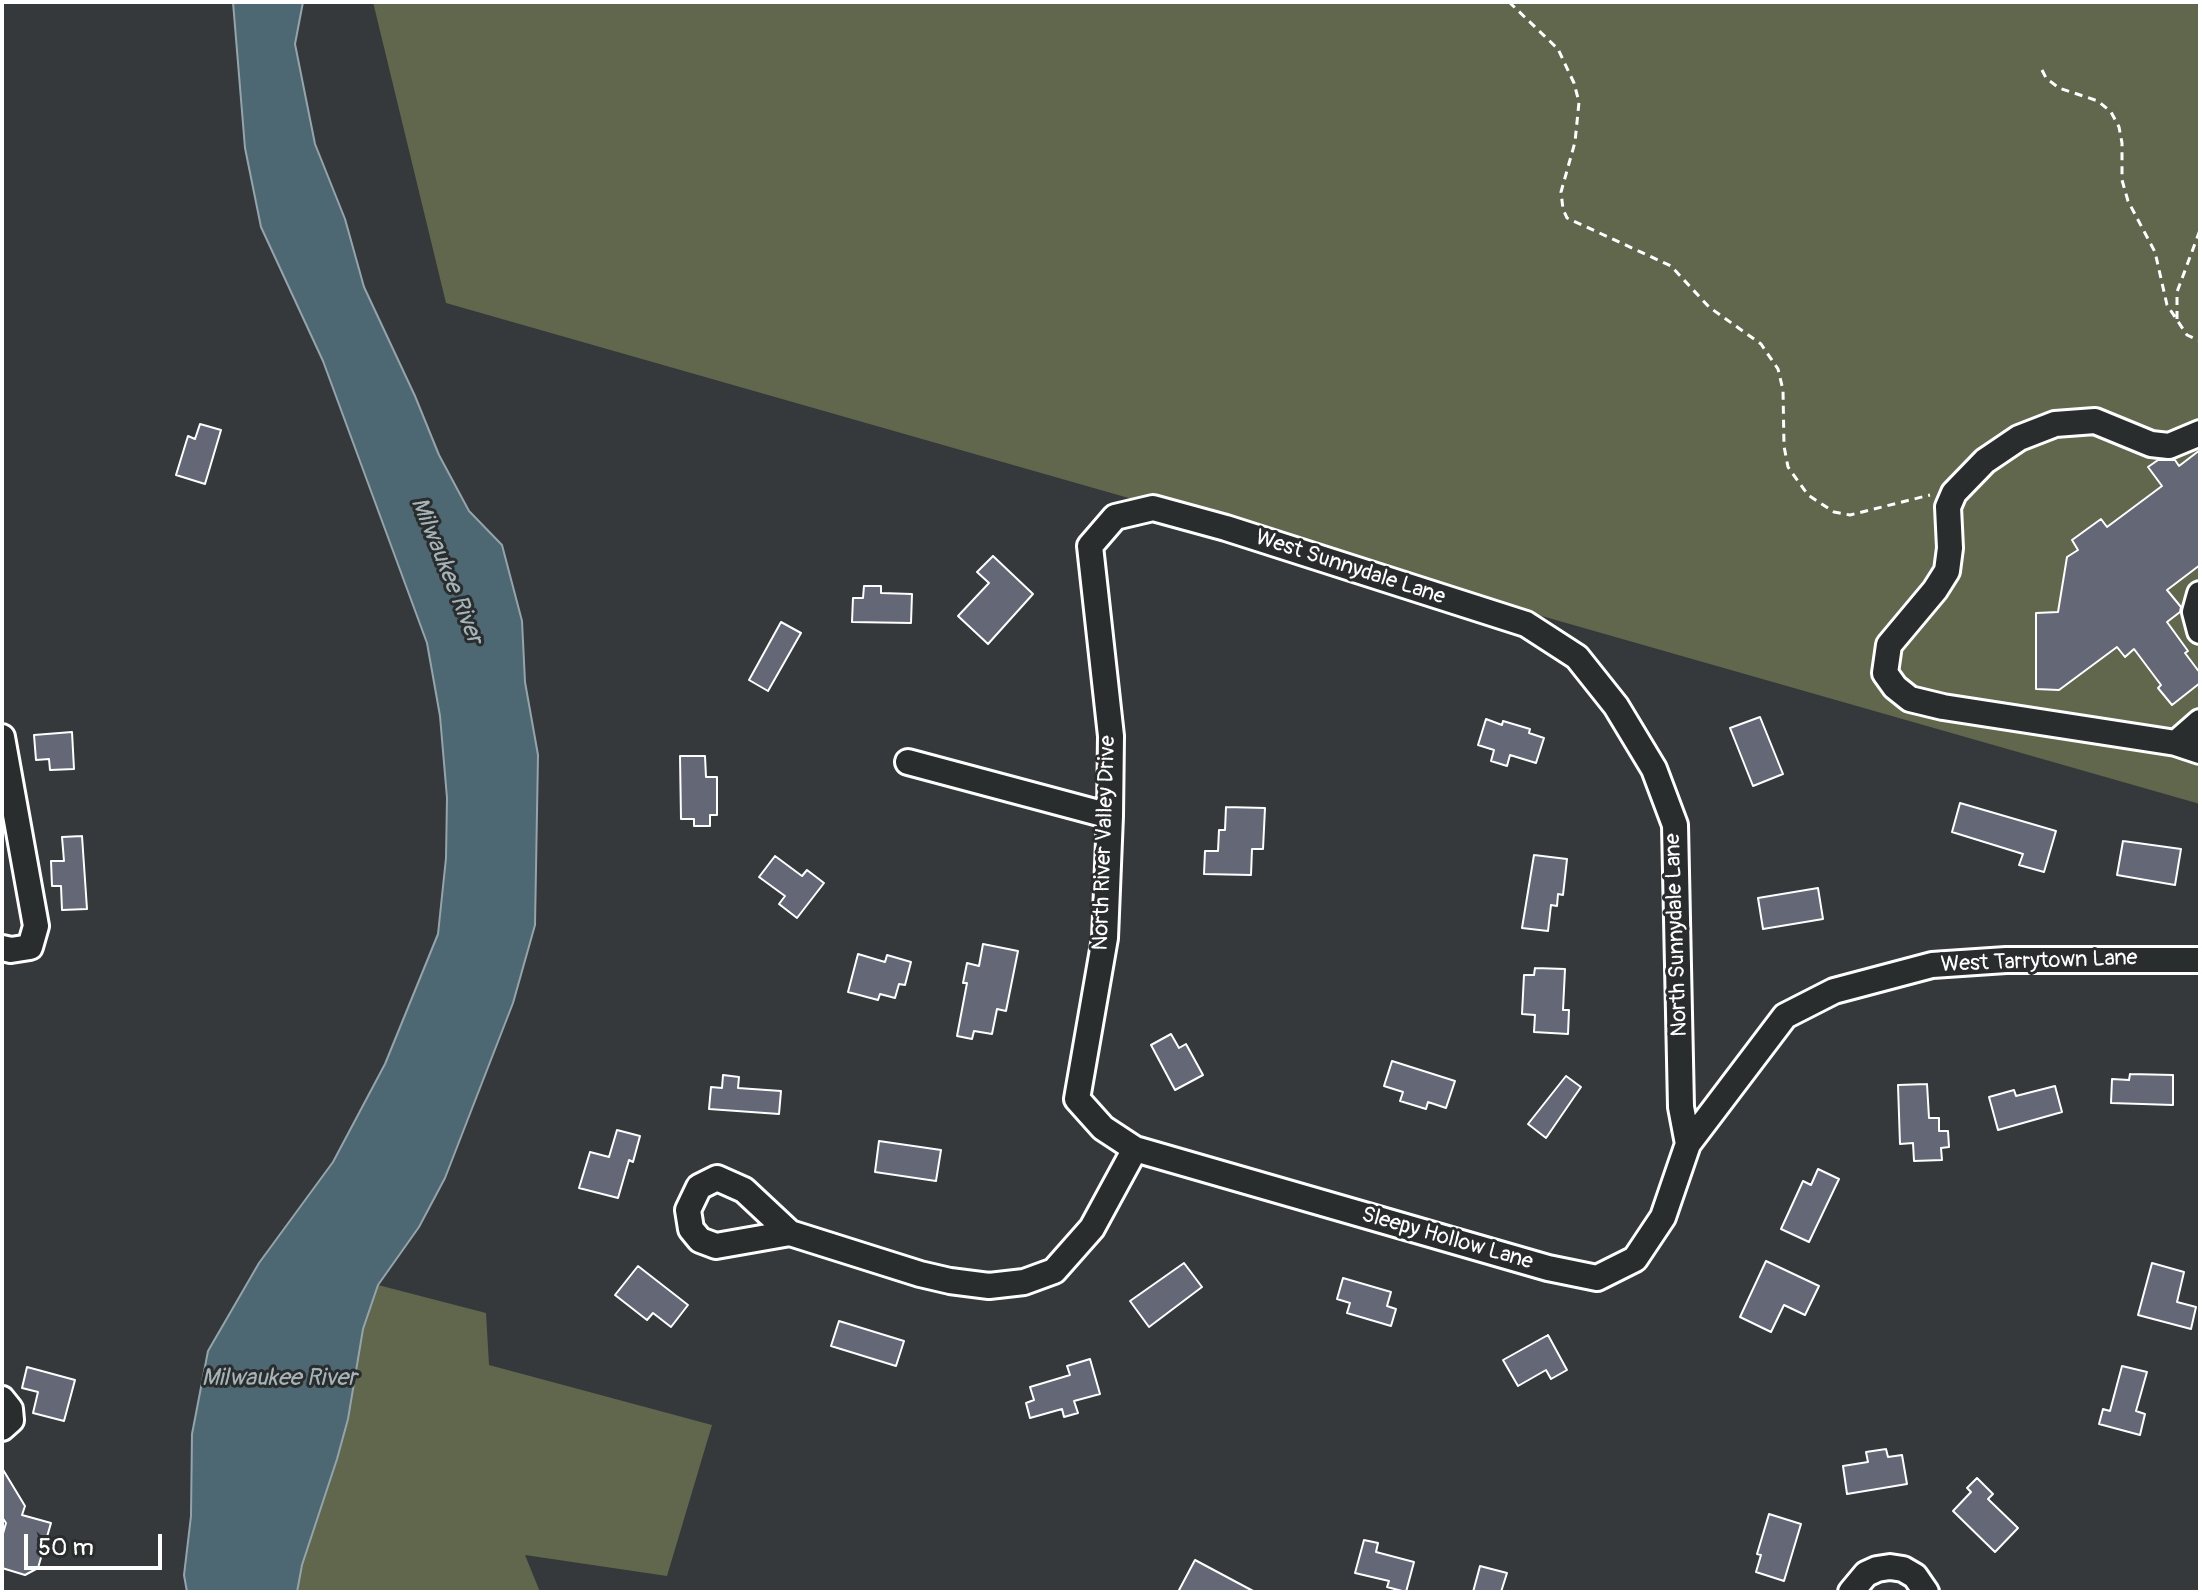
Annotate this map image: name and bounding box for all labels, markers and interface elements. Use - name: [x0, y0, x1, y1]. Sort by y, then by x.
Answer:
- water label: Milwaukee River: [404, 494, 488, 648]
- street label: West Sunnydale Lane: [1252, 525, 1448, 611]
- street label: North River Valley Drive: [1088, 735, 1122, 951]
- street label: North Sunnydale Lane: [1660, 833, 1694, 1037]
- street label: West Tarrytown Lane: [1940, 945, 2138, 979]
- street label: Sleepy Hollow Lane: [1358, 1202, 1536, 1276]
- water label: Milwaukee River: [201, 1365, 357, 1393]
- scale bar: [28, 1518, 166, 1568]
- text: 50 m: [38, 1533, 94, 1562]

